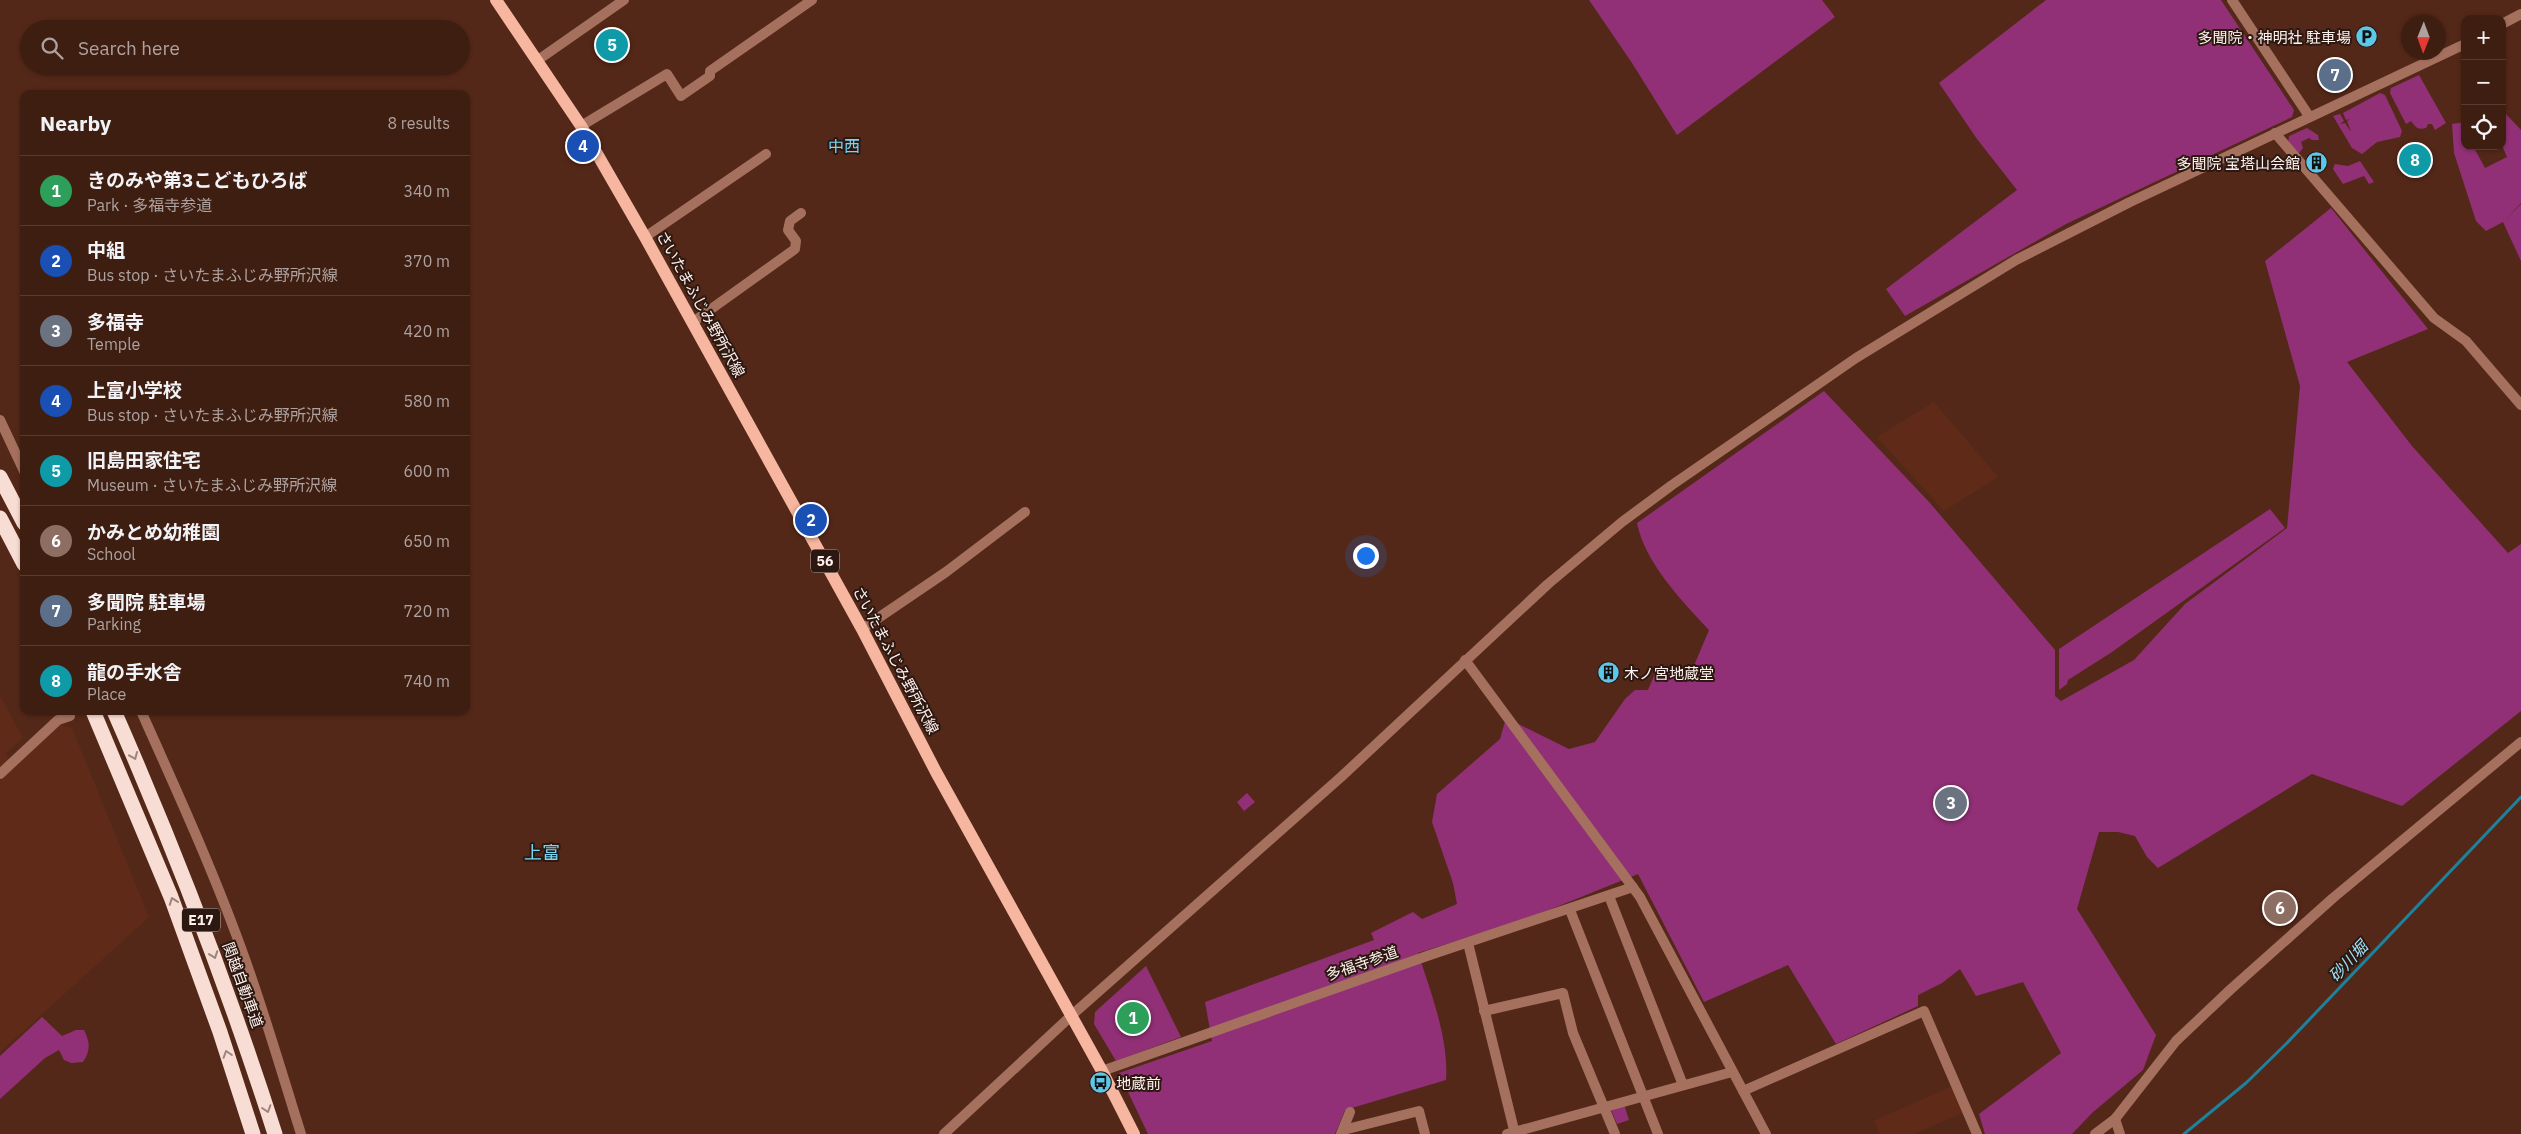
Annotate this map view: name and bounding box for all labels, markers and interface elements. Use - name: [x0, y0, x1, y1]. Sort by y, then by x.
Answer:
- north arrow: [2401, 15, 2446, 60]
- map controls: [2461, 15, 2506, 150]
- button: +: [2461, 15, 2506, 60]
- search box: [20, 20, 470, 75]
- parking icon: 多聞院・神明社 駐車場: [2355, 25, 2379, 49]
- pin: 5: [596, 26, 628, 64]
- place label: 多聞院・神明社 駐車場: [2197, 28, 2351, 47]
- icon: search: [38, 34, 66, 62]
- text: Search here: [78, 36, 180, 60]
- pin: 7: [2319, 56, 2351, 94]
- button: −: [2461, 60, 2506, 105]
- button: locate: [2461, 105, 2506, 150]
- text: Nearby: [40, 109, 111, 137]
- text: 8 results: [387, 113, 450, 133]
- pin: 4: [567, 127, 599, 165]
- district label: 中西: [828, 136, 860, 156]
- pin: 8: [2399, 141, 2431, 179]
- building icon: 多聞院 宝塔山会館: [2304, 151, 2328, 175]
- place label: 多聞院 宝塔山会館: [2176, 154, 2300, 173]
- text: きのみや第3こどもひろば: [87, 168, 307, 192]
- text: 1: [51, 181, 61, 201]
- text: 340 m: [403, 181, 450, 201]
- text: Park · 多福寺参道: [87, 195, 212, 215]
- street label: さいたまふじみ野所沢線: [653, 227, 749, 381]
- text: 中組: [87, 238, 125, 262]
- text: 2: [51, 251, 61, 271]
- text: 370 m: [403, 251, 450, 271]
- text: Bus stop · さいたまふじみ野所沢線: [87, 265, 338, 285]
- text: 多福寺: [87, 310, 144, 334]
- text: 3: [51, 321, 61, 341]
- text: 420 m: [403, 321, 450, 341]
- text: Temple: [87, 334, 140, 354]
- text: 上富小学校: [87, 378, 182, 402]
- text: 4: [51, 391, 61, 411]
- text: 580 m: [403, 391, 450, 411]
- text: Bus stop · さいたまふじみ野所沢線: [87, 405, 338, 425]
- text: 旧島田家住宅: [87, 448, 201, 472]
- text: 5: [51, 461, 61, 481]
- text: 600 m: [403, 461, 450, 481]
- text: Museum · さいたまふじみ野所沢線: [87, 475, 337, 495]
- pin: 2: [795, 501, 827, 539]
- text: かみとめ幼稚園: [87, 520, 220, 544]
- text: 6: [51, 531, 61, 551]
- text: 650 m: [403, 531, 450, 551]
- your location: [1353, 543, 1379, 569]
- text: School: [87, 544, 136, 564]
- road number: 56: [811, 550, 839, 572]
- street label: さいたまふじみ野所沢線: [849, 583, 943, 737]
- text: 多聞院 駐車場: [87, 590, 205, 614]
- text: 7: [51, 601, 61, 621]
- text: 720 m: [403, 601, 450, 621]
- text: Parking: [87, 614, 141, 634]
- text: 龍の手水舎: [87, 660, 182, 684]
- building icon: 木ノ宮地蔵堂: [1596, 661, 1620, 685]
- place label: 木ノ宮地蔵堂: [1624, 664, 1714, 683]
- text: 8: [51, 671, 61, 691]
- text: 740 m: [403, 671, 450, 691]
- text: Place: [87, 684, 126, 704]
- one-way arrow: [127, 751, 138, 760]
- pin: 3: [1935, 784, 1967, 822]
- district label: 上富: [524, 841, 560, 864]
- pin: 6: [2264, 889, 2296, 927]
- one-way arrow: [169, 897, 179, 906]
- road number: E17: [182, 908, 220, 932]
- water label: 砂川堀: [2324, 934, 2374, 985]
- street label: 関越自動車道: [219, 939, 267, 1031]
- street label: 多福寺参道: [1323, 942, 1401, 984]
- one-way arrow: [208, 950, 218, 959]
- pin: 1: [1117, 999, 1149, 1037]
- one-way arrow: [223, 1051, 233, 1059]
- bus stop icon: 地蔵前: [1088, 1071, 1112, 1095]
- place label: 地蔵前: [1116, 1074, 1161, 1093]
- one-way arrow: [262, 1104, 272, 1112]

